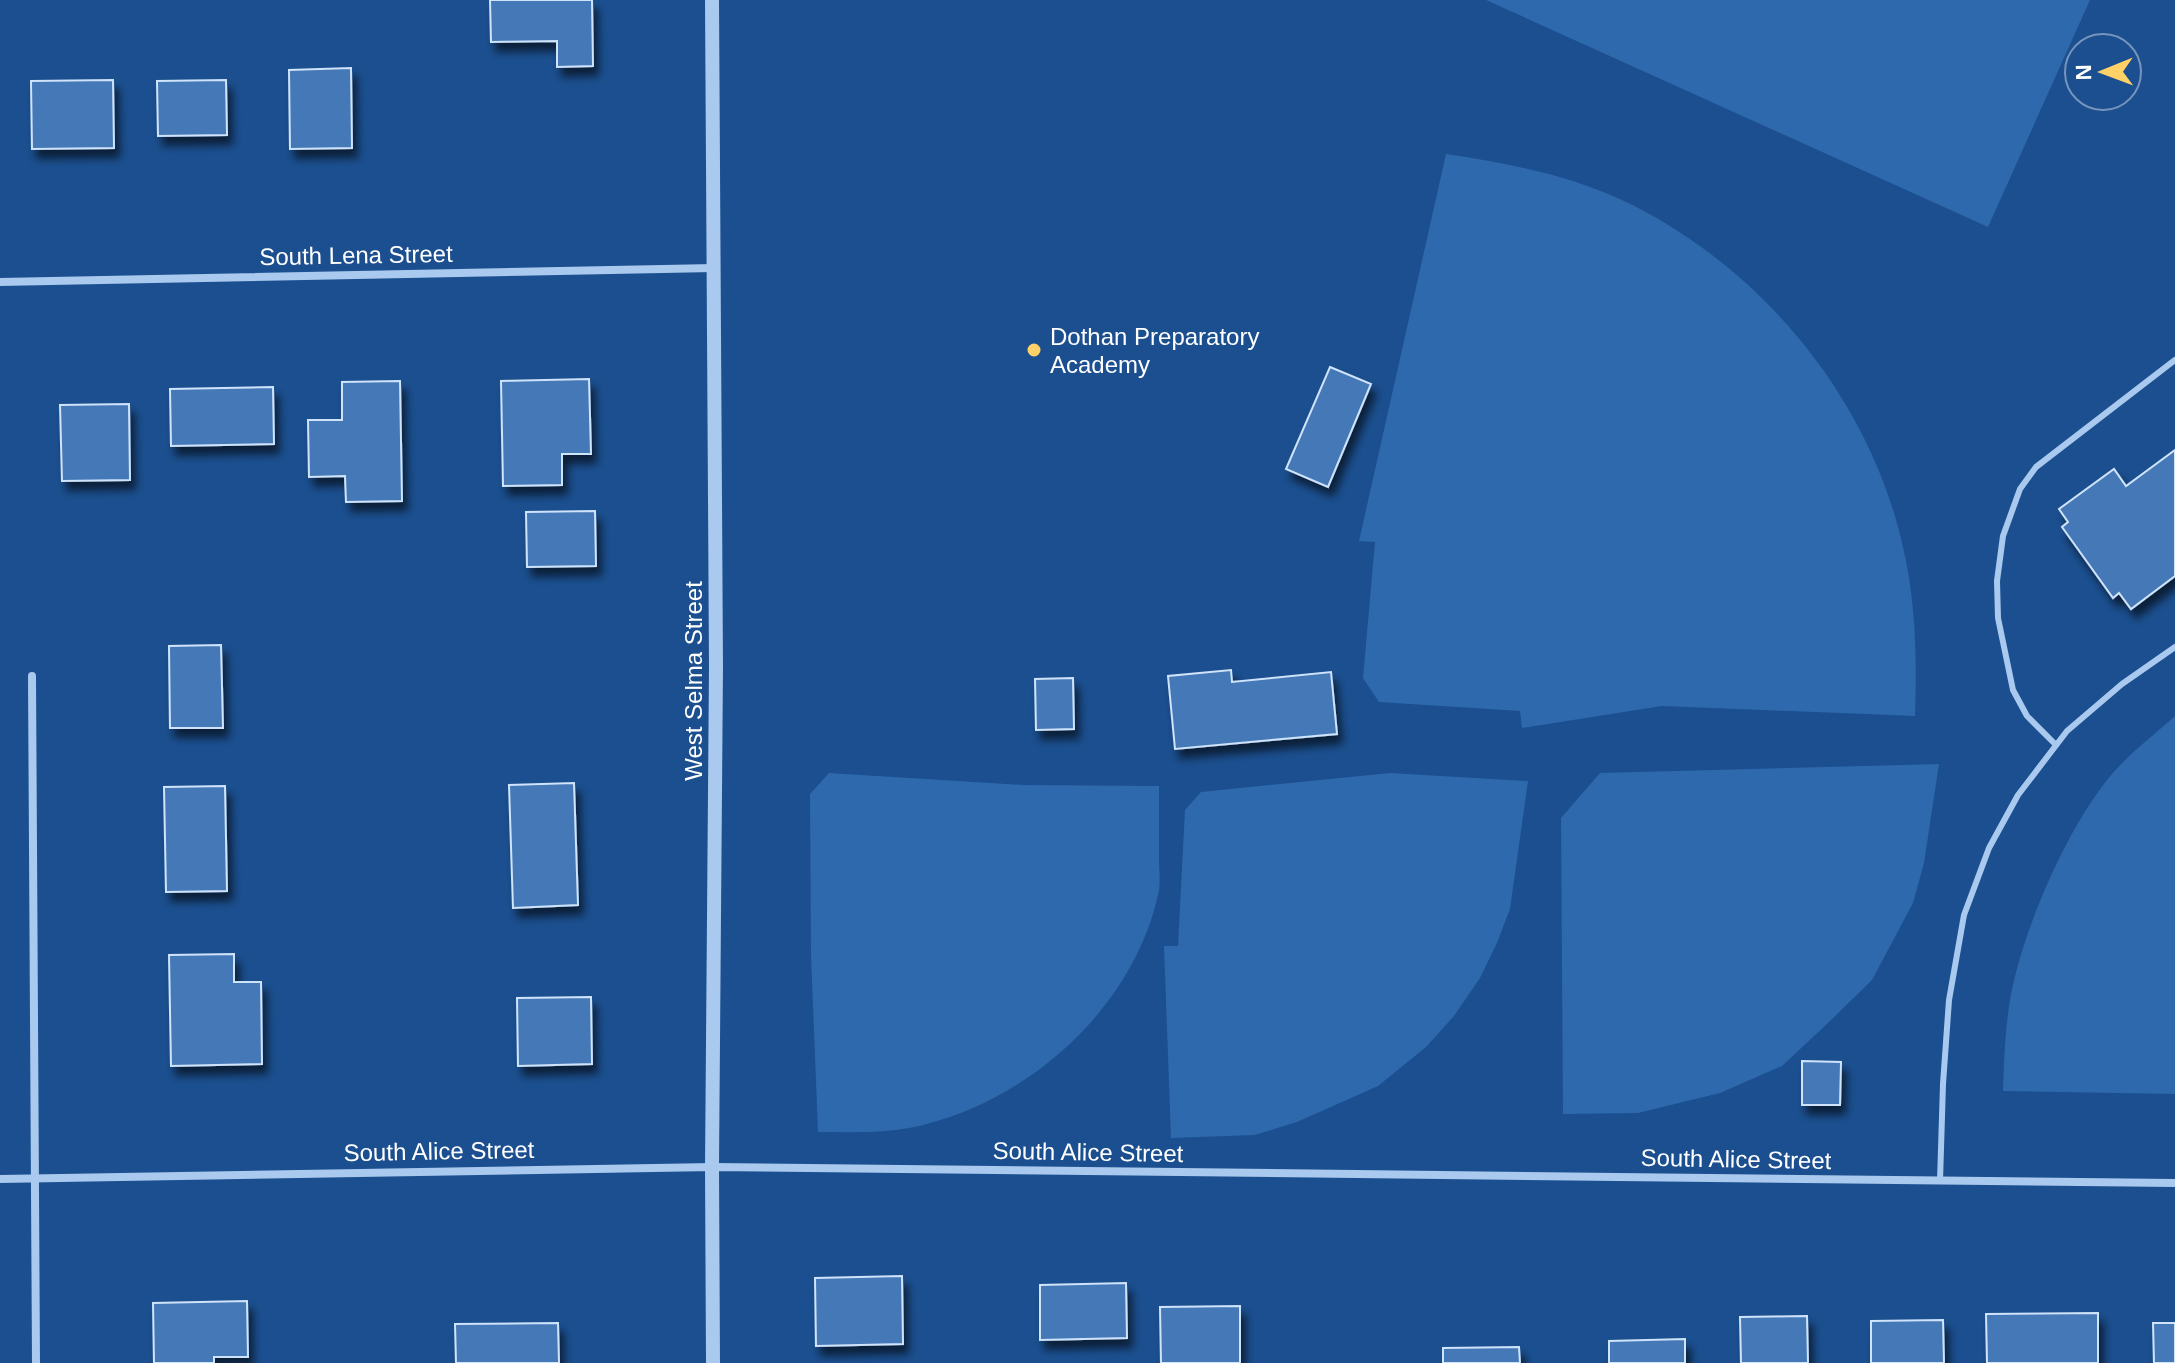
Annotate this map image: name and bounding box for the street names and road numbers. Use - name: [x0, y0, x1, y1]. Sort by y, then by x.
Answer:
- street label: South Lena Street: [259, 240, 453, 270]
- street label: West Selma Street: [680, 581, 707, 781]
- street label: South Alice Street: [343, 1136, 535, 1166]
- street label: South Alice Street: [992, 1137, 1184, 1167]
- street label: South Alice Street: [1640, 1144, 1832, 1174]

